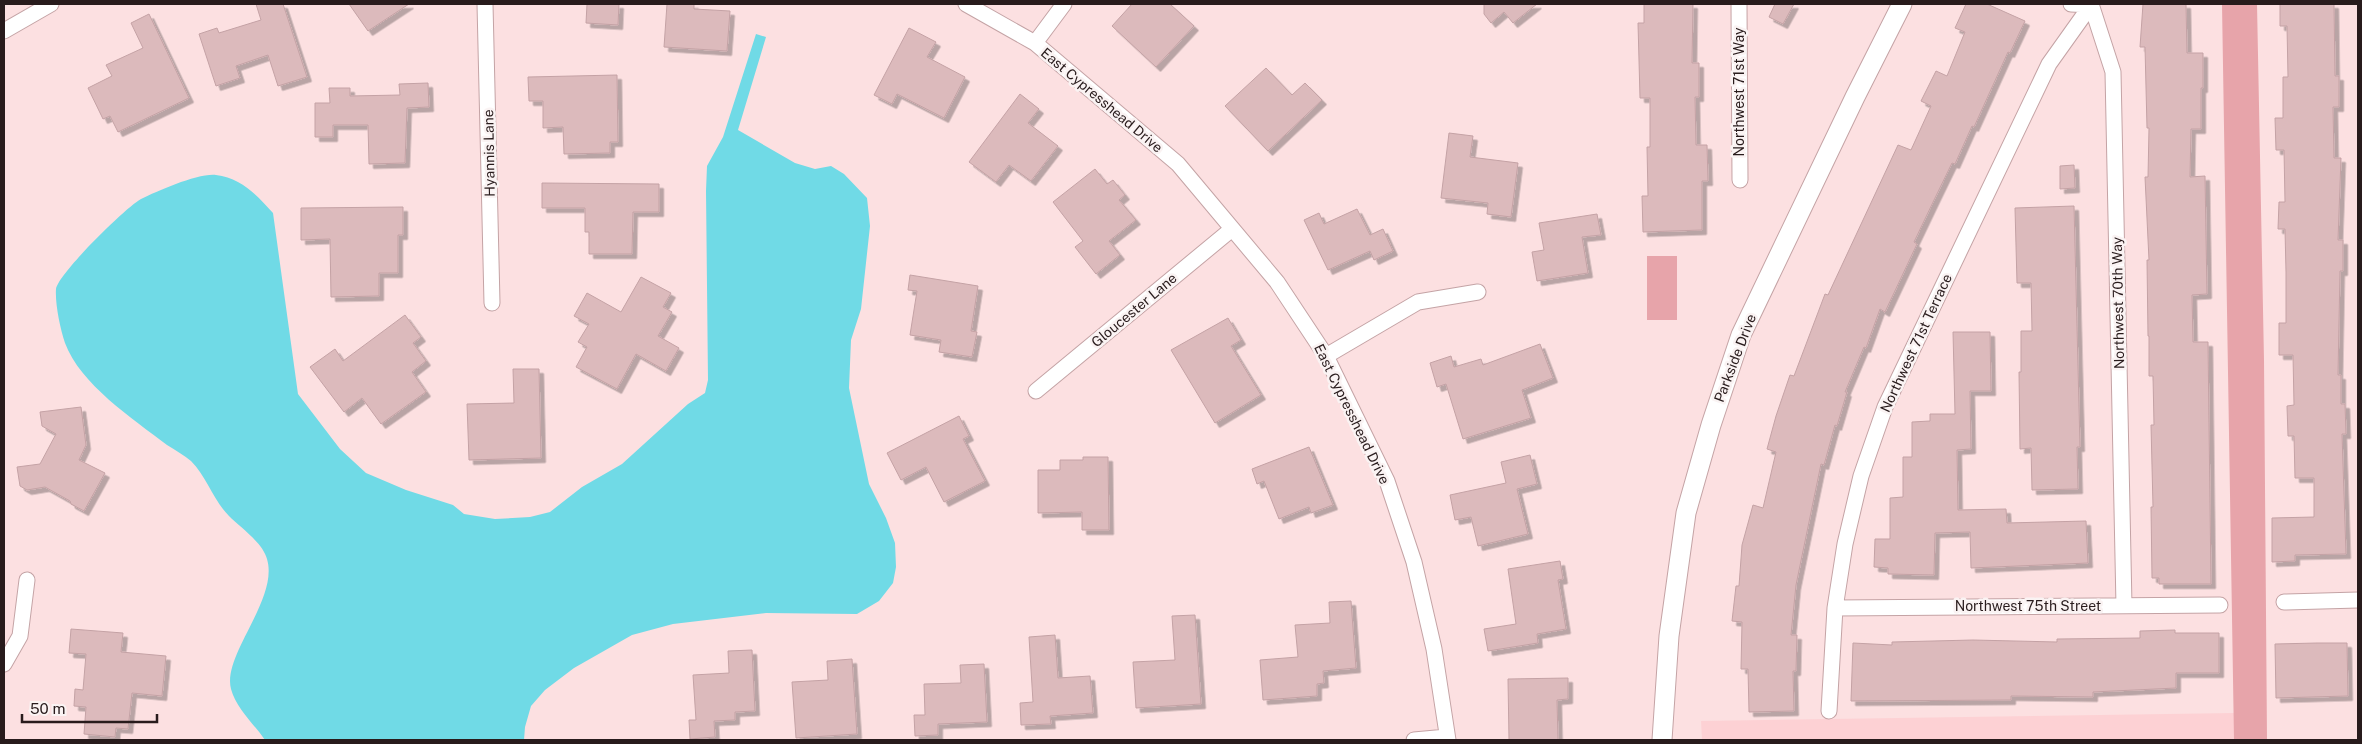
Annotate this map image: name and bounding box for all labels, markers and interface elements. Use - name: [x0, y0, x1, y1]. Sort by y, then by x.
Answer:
- street label: Northwest 71st Way: [1731, 27, 1747, 156]
- street label: East Cypresshead Drive: [1038, 44, 1166, 156]
- street label: Hyannis Lane: [480, 109, 498, 197]
- street label: Northwest 70th Way: [2109, 236, 2127, 369]
- street label: Gloucester Lane: [1088, 270, 1180, 350]
- street label: Northwest 71st Terrace: [1877, 271, 1955, 415]
- street label: Parkside Drive: [1711, 312, 1759, 404]
- street label: East Cypresshead Drive: [1311, 341, 1393, 487]
- street label: Northwest 75th Street: [1955, 598, 2101, 614]
- scale bar: [22, 692, 158, 724]
- text: 50 m: [30, 700, 65, 717]

